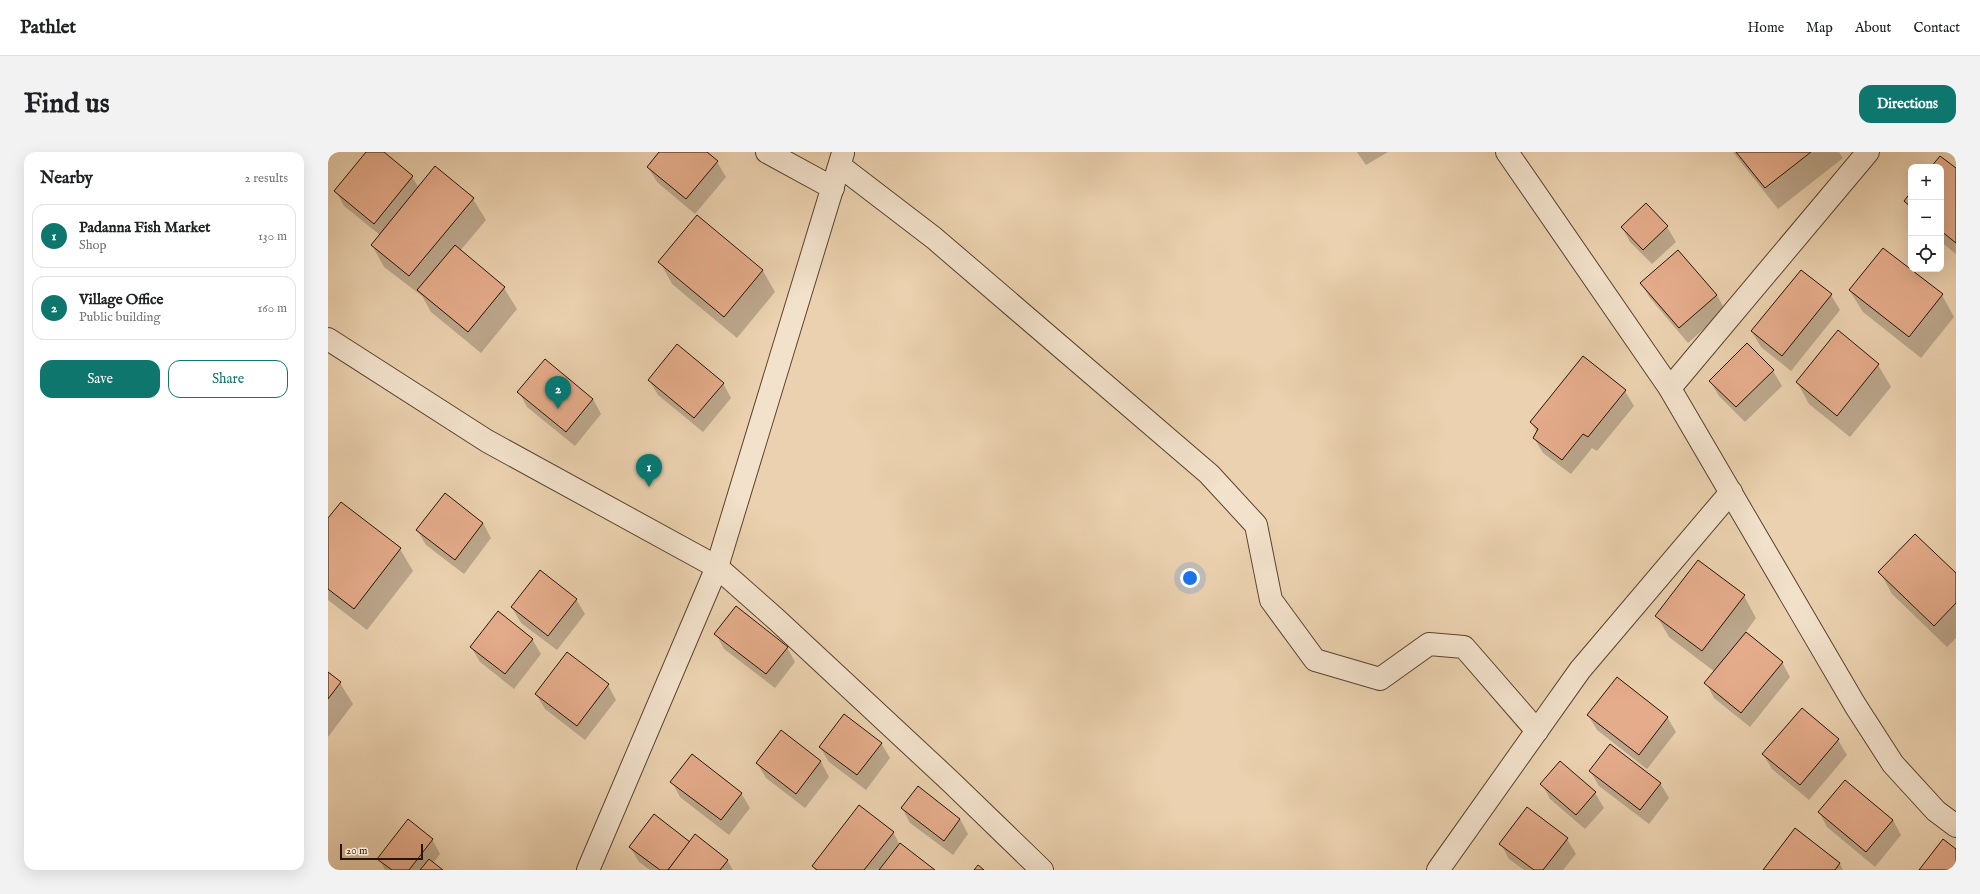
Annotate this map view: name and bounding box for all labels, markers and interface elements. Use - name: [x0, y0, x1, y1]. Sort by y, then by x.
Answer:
- text: Pathlet: [20, 16, 76, 40]
- text: Home: [1748, 19, 1784, 37]
- text: Map: [1806, 19, 1833, 37]
- text: About: [1855, 19, 1891, 37]
- text: Contact: [1913, 19, 1960, 37]
- button: Directions: [1859, 85, 1956, 123]
- text: Find us: [24, 87, 110, 122]
- map controls: [1908, 164, 1944, 272]
- button: +: [1908, 164, 1944, 200]
- text: Nearby: [40, 168, 93, 189]
- text: 2 results: [244, 170, 288, 187]
- button: −: [1908, 200, 1944, 236]
- text: Padanna Fish Market: [79, 218, 210, 237]
- text: 1: [52, 228, 56, 245]
- text: 130 m: [258, 228, 287, 245]
- button: locate: [1908, 236, 1944, 272]
- text: Shop: [79, 237, 107, 254]
- text: Village Office: [79, 290, 163, 309]
- text: 2: [51, 300, 57, 317]
- text: 160 m: [257, 300, 287, 317]
- text: Public building: [79, 309, 161, 326]
- button: Save: [40, 360, 160, 398]
- button: Share: [168, 360, 288, 398]
- pin: 2: [545, 376, 571, 409]
- pin: 1: [636, 454, 662, 487]
- your location: [1180, 568, 1200, 588]
- scale bar: [340, 842, 423, 861]
- text: 20 m: [346, 844, 367, 858]

